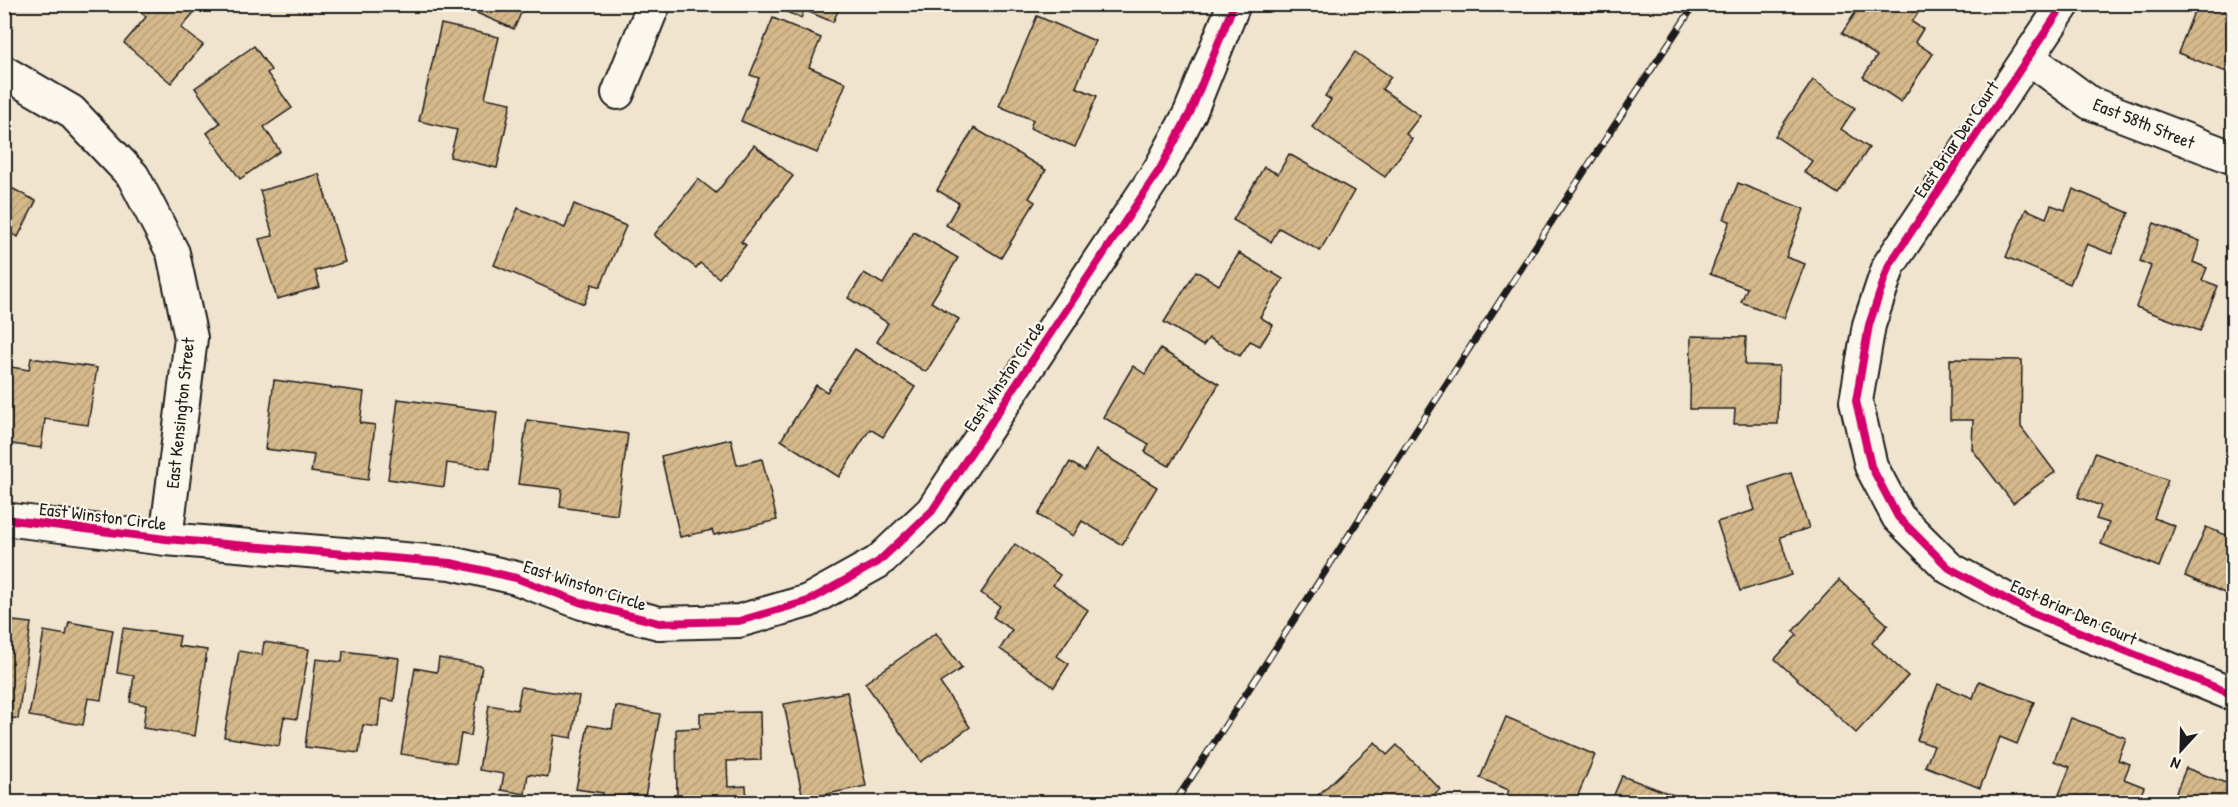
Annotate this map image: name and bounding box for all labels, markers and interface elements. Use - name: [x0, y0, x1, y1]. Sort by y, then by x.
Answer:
- street label: East Briar Den Court: [1908, 75, 2005, 202]
- street label: East 58th Street: [2089, 91, 2199, 155]
- street label: East Winston Circle: [958, 316, 1050, 436]
- street label: East Kensington Street: [160, 335, 200, 490]
- street label: East Winston Circle: [38, 496, 168, 536]
- street label: East Winston Circle: [520, 553, 650, 617]
- street label: East Briar Den Court: [2007, 573, 2142, 651]
- north arrow: [2151, 720, 2211, 780]
- text: N: [2167, 752, 2183, 776]

